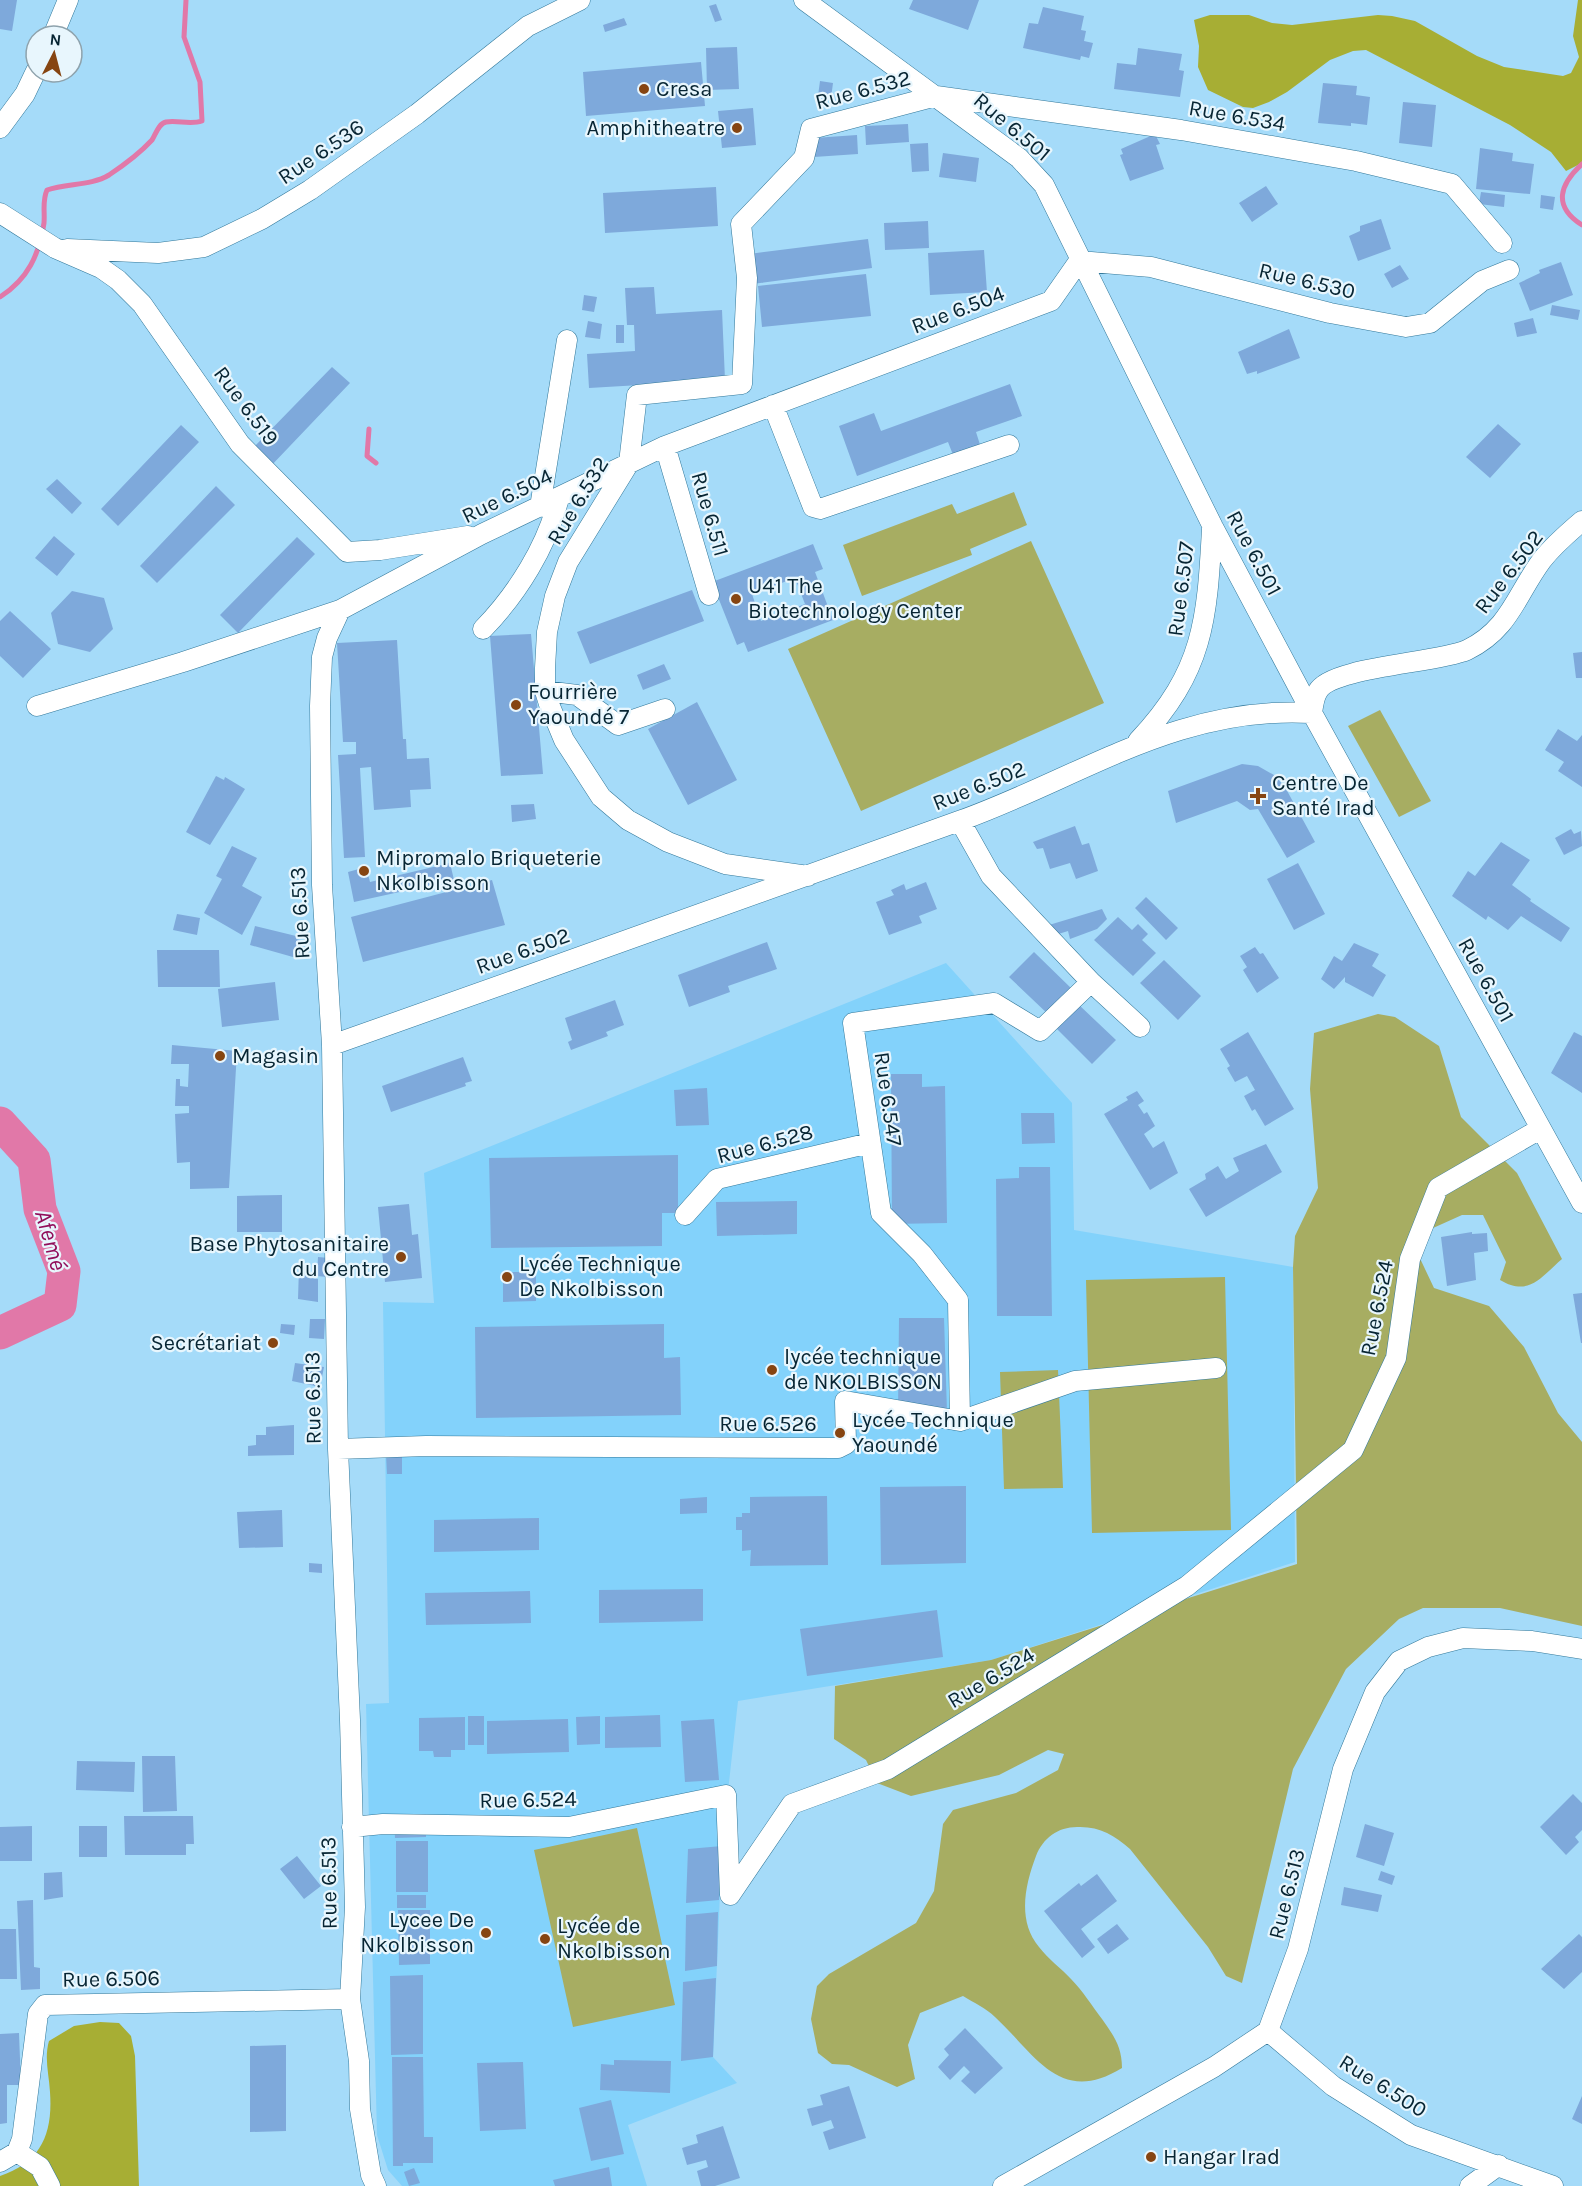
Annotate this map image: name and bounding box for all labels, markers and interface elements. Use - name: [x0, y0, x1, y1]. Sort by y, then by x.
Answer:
- north arrow: [24, 24, 84, 84]
- text: N: [49, 30, 62, 50]
- street label: Rue 6.532: [812, 65, 914, 115]
- place label: Cresa: [656, 76, 712, 102]
- marker: Cresa: [637, 82, 651, 96]
- street label: Rue 6.501: [968, 87, 1056, 167]
- street label: Rue 6.534: [1187, 95, 1287, 137]
- street label: Rue 6.536: [273, 114, 369, 190]
- place label: Amphitheatre: [587, 115, 725, 141]
- marker: Amphitheatre: [730, 121, 744, 135]
- street label: Rue 6.530: [1256, 257, 1358, 305]
- street label: Rue 6.504: [908, 280, 1008, 340]
- street label: Rue 6.519: [208, 361, 284, 451]
- street label: Rue 6.532: [542, 452, 614, 550]
- street label: Rue 6.504: [457, 463, 557, 529]
- street label: Rue 6.511: [686, 469, 734, 559]
- street label: Rue 6.501: [1221, 506, 1287, 600]
- street label: Rue 6.502: [1469, 525, 1549, 619]
- street label: Rue 6.507: [1162, 540, 1200, 638]
- place label: U41 The Biotechnology Center: [748, 573, 962, 624]
- marker: U41 The Biotechnology Center: [729, 592, 743, 606]
- place label: Fourrière Yaoundé 7: [528, 679, 629, 730]
- marker: Fourrière Yaoundé 7: [509, 698, 523, 712]
- street label: Rue 6.502: [929, 756, 1029, 816]
- place label: Centre De Santé Irad: [1272, 770, 1375, 821]
- marker: Centre De Santé Irad: [1249, 787, 1267, 805]
- place label: Mipromalo Briqueterie Nkolbisson: [376, 845, 601, 896]
- marker: Mipromalo Briqueterie Nkolbisson: [357, 864, 371, 878]
- street label: Rue 6.513: [285, 866, 315, 960]
- street label: Rue 6.502: [472, 922, 574, 980]
- street label: Rue 6.501: [1452, 933, 1520, 1027]
- place label: Magasin: [232, 1043, 319, 1069]
- marker: Magasin: [213, 1049, 227, 1063]
- street label: Rue 6.547: [869, 1050, 907, 1148]
- street label: Rue 6.528: [714, 1119, 816, 1169]
- water label: Afemé: [29, 1206, 73, 1274]
- place label: Base Phytosanitaire du Centre: [189, 1231, 389, 1282]
- marker: Base Phytosanitaire du Centre: [394, 1250, 408, 1264]
- place label: Lycée Technique De Nkolbisson: [519, 1251, 681, 1302]
- street label: Rue 6.524: [1355, 1258, 1399, 1358]
- marker: Lycée Technique De Nkolbisson: [500, 1270, 514, 1284]
- place label: Secrétariat: [151, 1330, 261, 1356]
- marker: Secrétariat: [266, 1336, 280, 1350]
- place label: lycée technique de NKOLBISSON: [784, 1344, 942, 1395]
- street label: Rue 6.513: [299, 1352, 327, 1444]
- marker: lycée technique de NKOLBISSON: [765, 1363, 779, 1377]
- place label: Lycée Technique Yaoundé: [852, 1407, 1014, 1458]
- street label: Rue 6.526: [719, 1411, 817, 1437]
- marker: Lycée Technique Yaoundé: [833, 1426, 847, 1440]
- street label: Rue 6.524: [943, 1642, 1039, 1714]
- street label: Rue 6.524: [479, 1786, 577, 1814]
- street label: Rue 6.513: [315, 1837, 343, 1929]
- street label: Rue 6.513: [1263, 1846, 1311, 1942]
- place label: Lycee De Nkolbisson: [360, 1907, 474, 1958]
- place label: Lycée de Nkolbisson: [557, 1913, 671, 1964]
- marker: Lycee De Nkolbisson: [479, 1926, 493, 1940]
- marker: Lycée de Nkolbisson: [538, 1932, 552, 1946]
- street label: Rue 6.506: [62, 1965, 160, 1993]
- street label: Rue 6.500: [1334, 2049, 1432, 2123]
- place label: Hangar Irad: [1163, 2144, 1280, 2170]
- marker: Hangar Irad: [1144, 2150, 1158, 2164]

